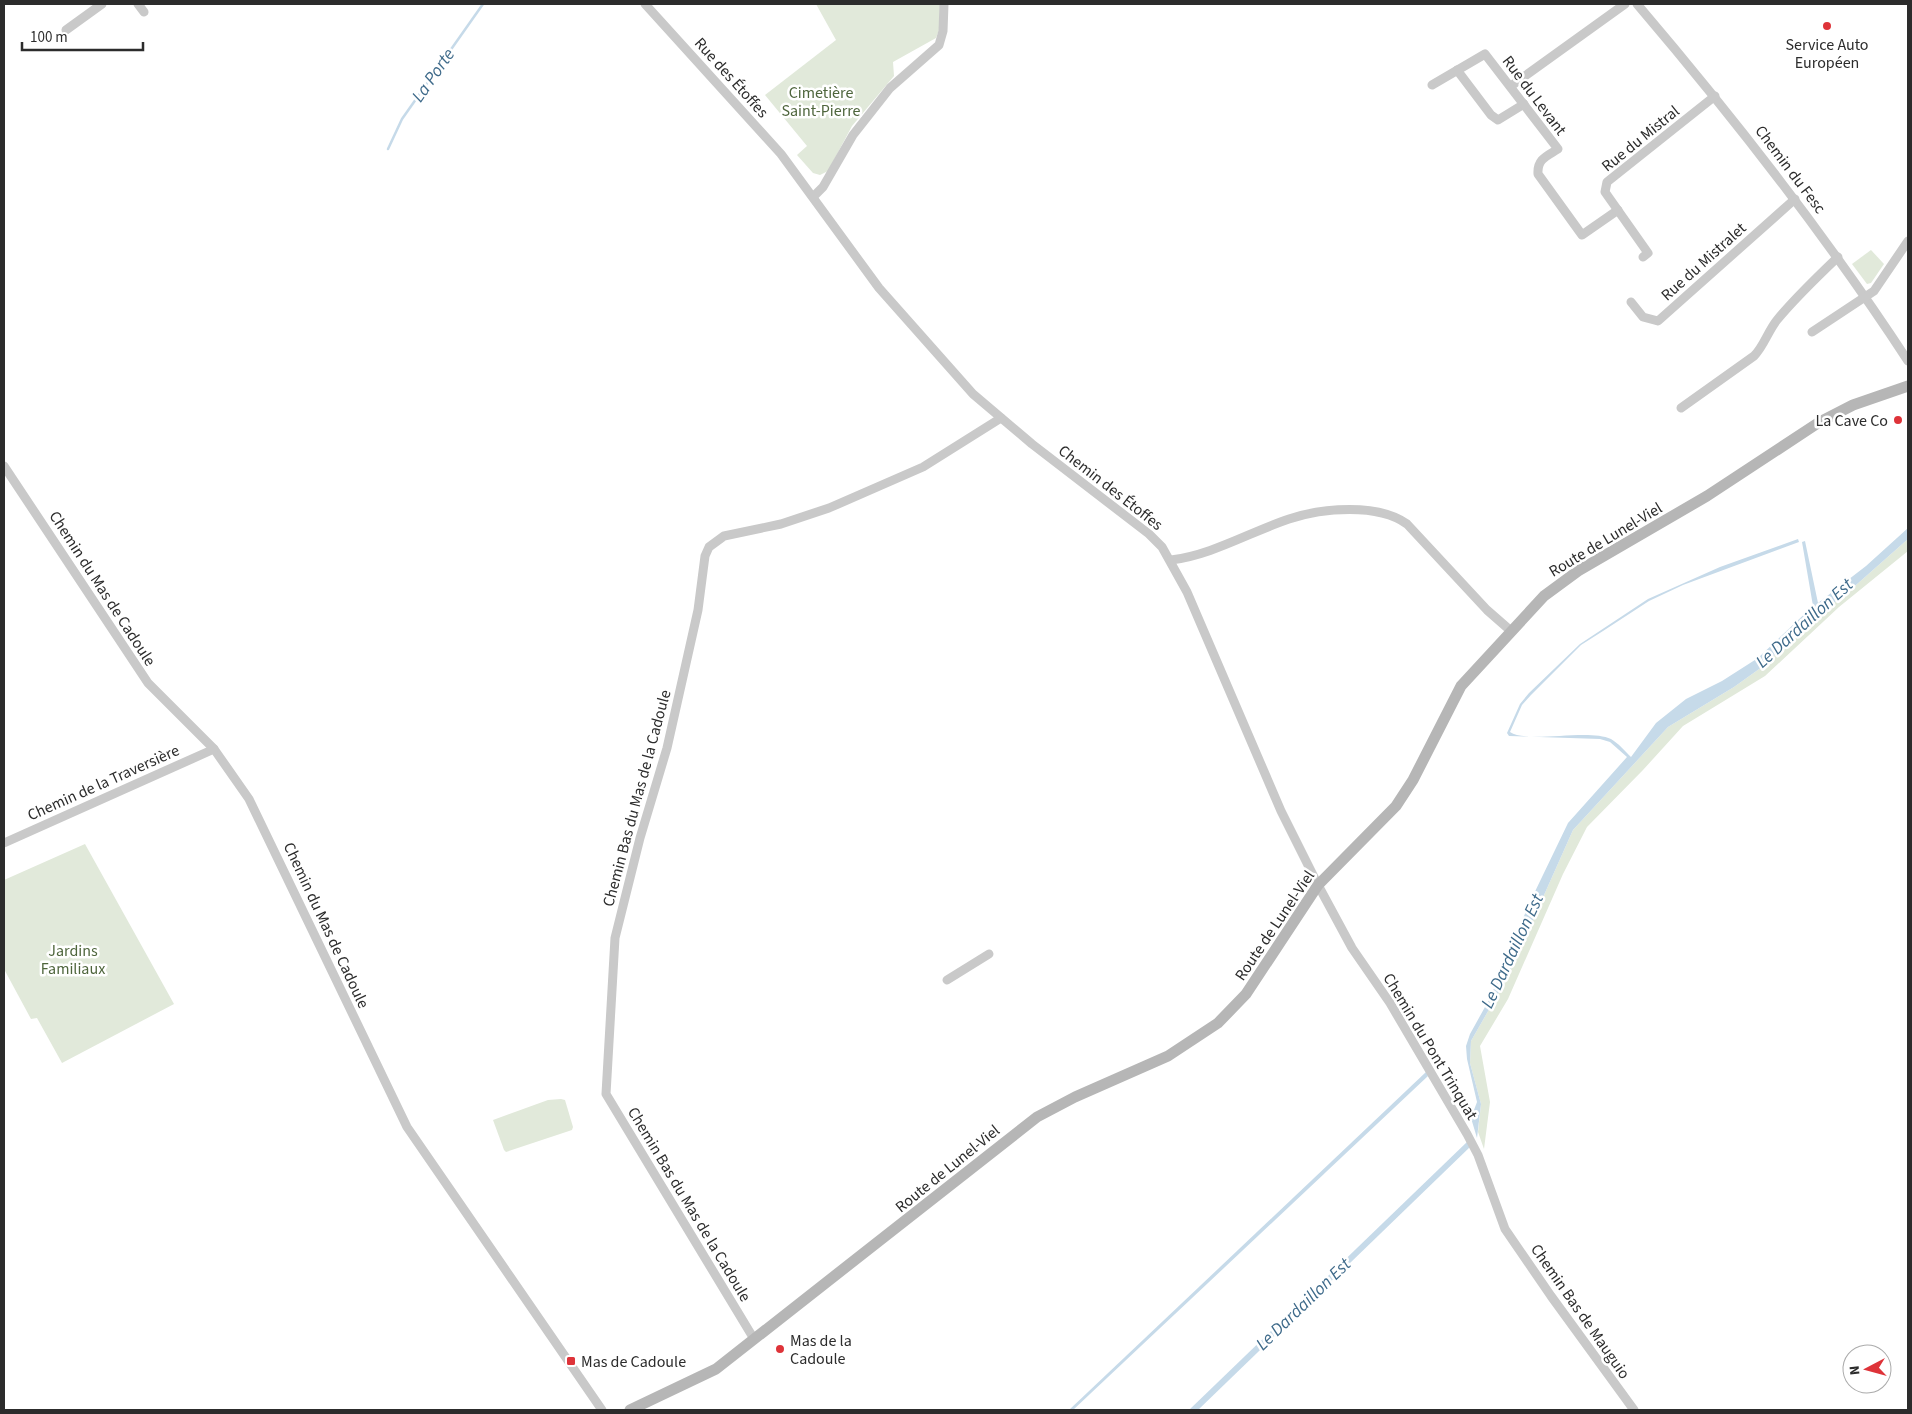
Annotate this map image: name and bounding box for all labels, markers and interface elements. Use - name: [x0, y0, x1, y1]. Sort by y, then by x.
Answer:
- scale bar: [22, 20, 144, 52]
- marker: Service Auto Européen: [1821, 20, 1833, 32]
- text: 100 m: [30, 27, 68, 48]
- street label: Rue des Étoffes: [689, 33, 774, 123]
- place label: Service Auto Européen: [1785, 34, 1869, 74]
- water label: La Porte: [406, 43, 461, 107]
- street label: Rue du Levant: [1497, 51, 1572, 141]
- park label: Cimetière Saint-Pierre: [781, 82, 861, 122]
- street label: Rue du Mistral: [1597, 101, 1684, 177]
- street label: Chemin du Fesc: [1750, 121, 1831, 218]
- street label: Rue du Mistralet: [1656, 217, 1751, 306]
- place label: La Cave Co: [1815, 410, 1888, 432]
- marker: La Cave Co: [1892, 414, 1904, 426]
- street label: Chemin des Étoffes: [1053, 440, 1168, 536]
- street label: Route de Lunel-Viel: [1545, 497, 1666, 582]
- street label: Chemin du Mas de Cadoule: [44, 507, 161, 670]
- water label: Le Dardaillon Est: [1750, 572, 1859, 674]
- street label: Chemin Bas du Mas de la Cadoule: [597, 687, 677, 909]
- street label: Chemin de la Traversière: [24, 739, 183, 826]
- street label: Chemin du Mas de Cadoule: [278, 839, 374, 1012]
- street label: Route de Lunel-Viel: [1230, 866, 1320, 985]
- water label: Le Dardaillon Est: [1475, 889, 1550, 1012]
- park label: Jardins Familiaux: [41, 940, 105, 980]
- street label: Chemin du Pont Trinquat: [1378, 969, 1483, 1124]
- street label: Chemin Bas du Mas de la Cadoule: [622, 1103, 756, 1306]
- street label: Route de Lunel-Viel: [891, 1120, 1005, 1218]
- street label: Chemin Bas de Mauguio: [1525, 1240, 1635, 1383]
- water label: Le Dardaillon Est: [1250, 1252, 1357, 1356]
- place label: Mas de la Cadoule: [790, 1330, 852, 1370]
- marker: Mas de la Cadoule: [774, 1343, 786, 1355]
- north arrow: [1842, 1344, 1892, 1394]
- place label: Mas de Cadoule: [581, 1351, 686, 1373]
- marker: Mas de Cadoule: [565, 1355, 577, 1367]
- text: N: [1845, 1365, 1865, 1376]

